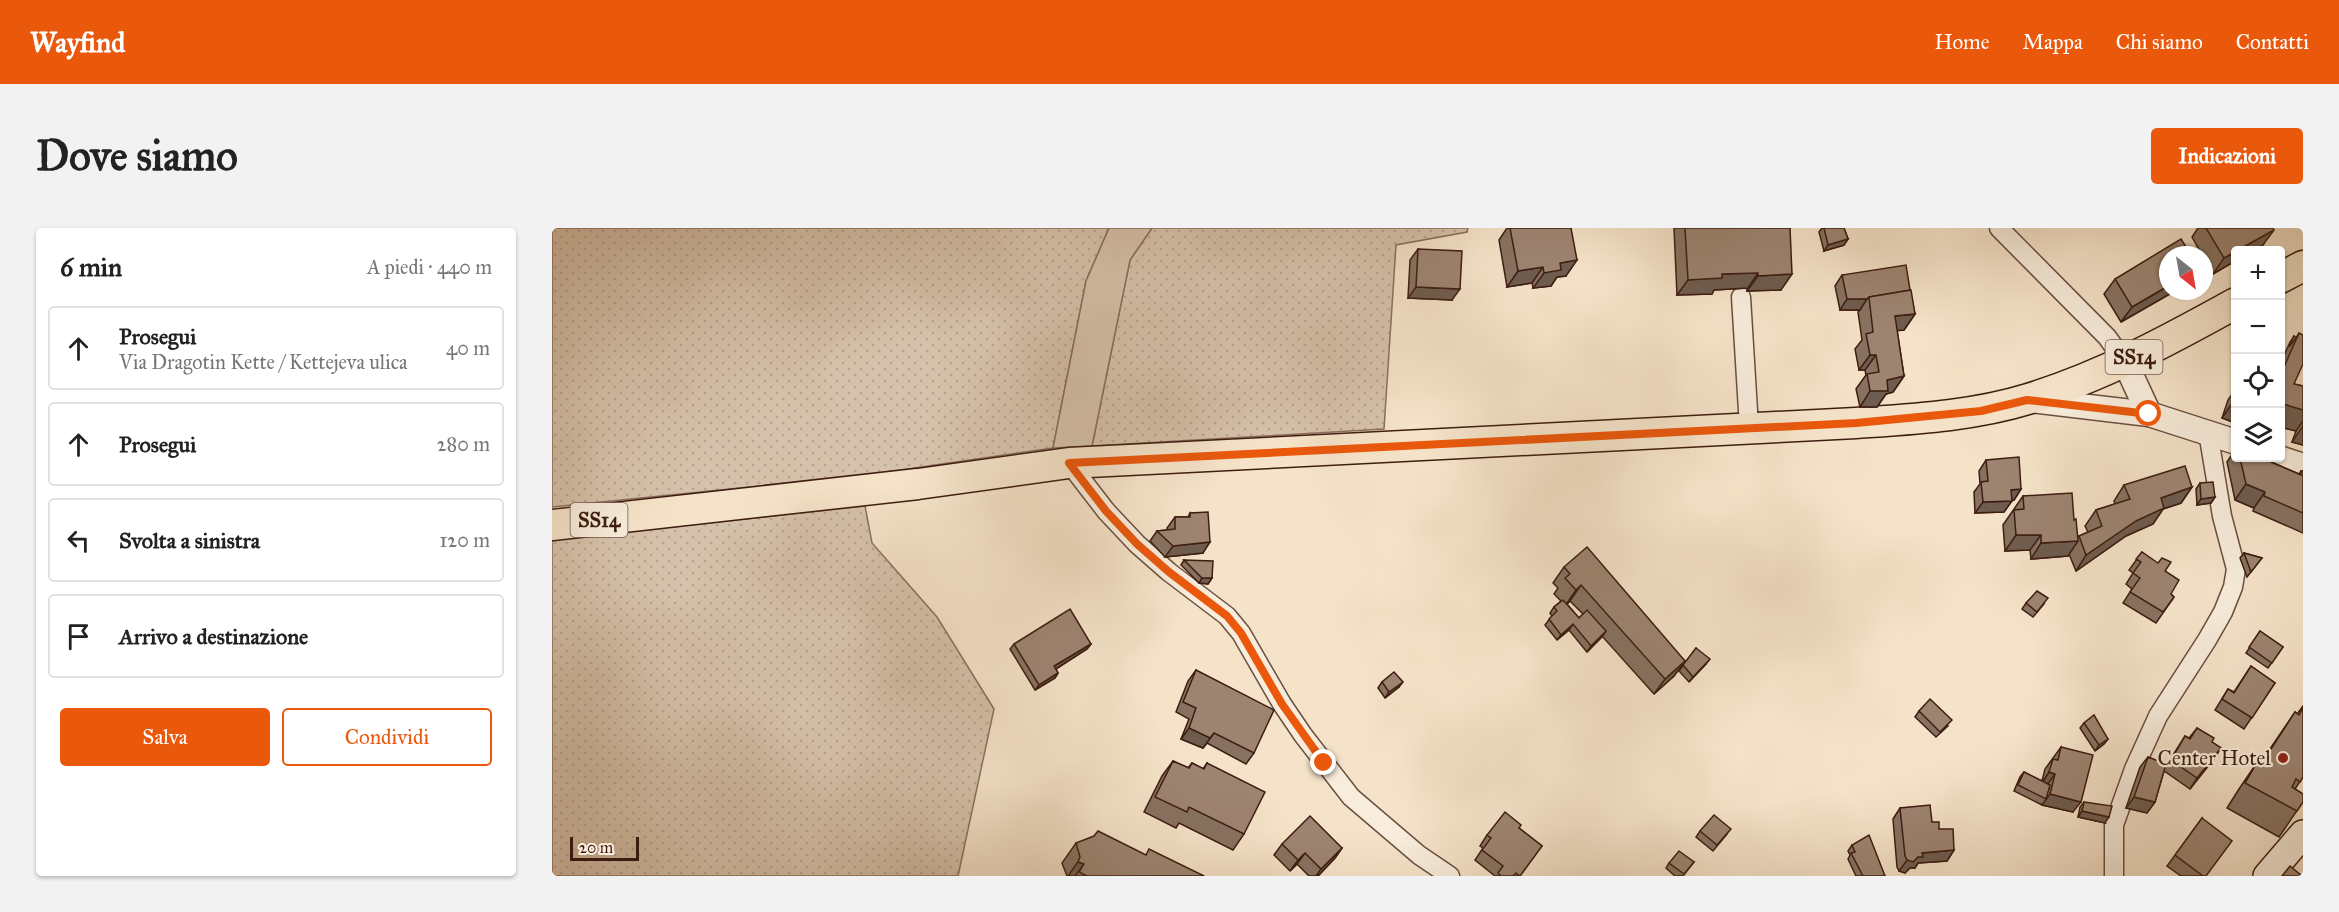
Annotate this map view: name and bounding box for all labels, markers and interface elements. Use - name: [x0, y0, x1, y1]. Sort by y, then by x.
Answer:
- text: Wayfind: [30, 25, 125, 60]
- text: Home: [1935, 29, 1989, 55]
- text: Mappa: [2022, 29, 2083, 55]
- text: Chi siamo: [2116, 29, 2203, 55]
- text: Contatti: [2236, 29, 2309, 55]
- button: Indicazioni: [2151, 128, 2303, 184]
- text: Dove siamo: [36, 130, 238, 182]
- north arrow: [2159, 246, 2213, 300]
- map controls: [2231, 246, 2285, 462]
- button: +: [2231, 246, 2285, 300]
- text: 6 min: [60, 251, 122, 283]
- text: A piedi · 440 m: [367, 255, 492, 279]
- button: −: [2231, 300, 2285, 354]
- text: Prosegui: [119, 323, 196, 350]
- icon: ahead: [62, 332, 95, 365]
- text: 40 m: [446, 336, 490, 360]
- road number: SS14: [2106, 340, 2162, 374]
- text: Via Dragotin Kette / Kettejeva ulica: [119, 350, 408, 374]
- button: locate: [2231, 354, 2285, 408]
- route start: [2135, 400, 2161, 426]
- button: layers: [2231, 408, 2285, 462]
- icon: ahead: [62, 428, 95, 461]
- text: Prosegui: [119, 431, 196, 458]
- text: 280 m: [437, 432, 490, 456]
- road number: SS14: [570, 503, 628, 537]
- icon: left: [62, 524, 95, 557]
- text: Svolta a sinistra: [119, 527, 260, 554]
- text: 120 m: [439, 528, 490, 552]
- icon: arrive: [62, 620, 95, 653]
- text: Arrivo a destinazione: [119, 623, 308, 650]
- button: Salva: [60, 708, 270, 766]
- button: Condividi: [282, 708, 492, 766]
- place label: Center Hotel: [2158, 745, 2271, 771]
- route end: [1310, 749, 1336, 775]
- marker: Center Hotel: [2276, 751, 2290, 765]
- scale bar: [570, 834, 639, 862]
- text: 20 m: [579, 838, 613, 857]

